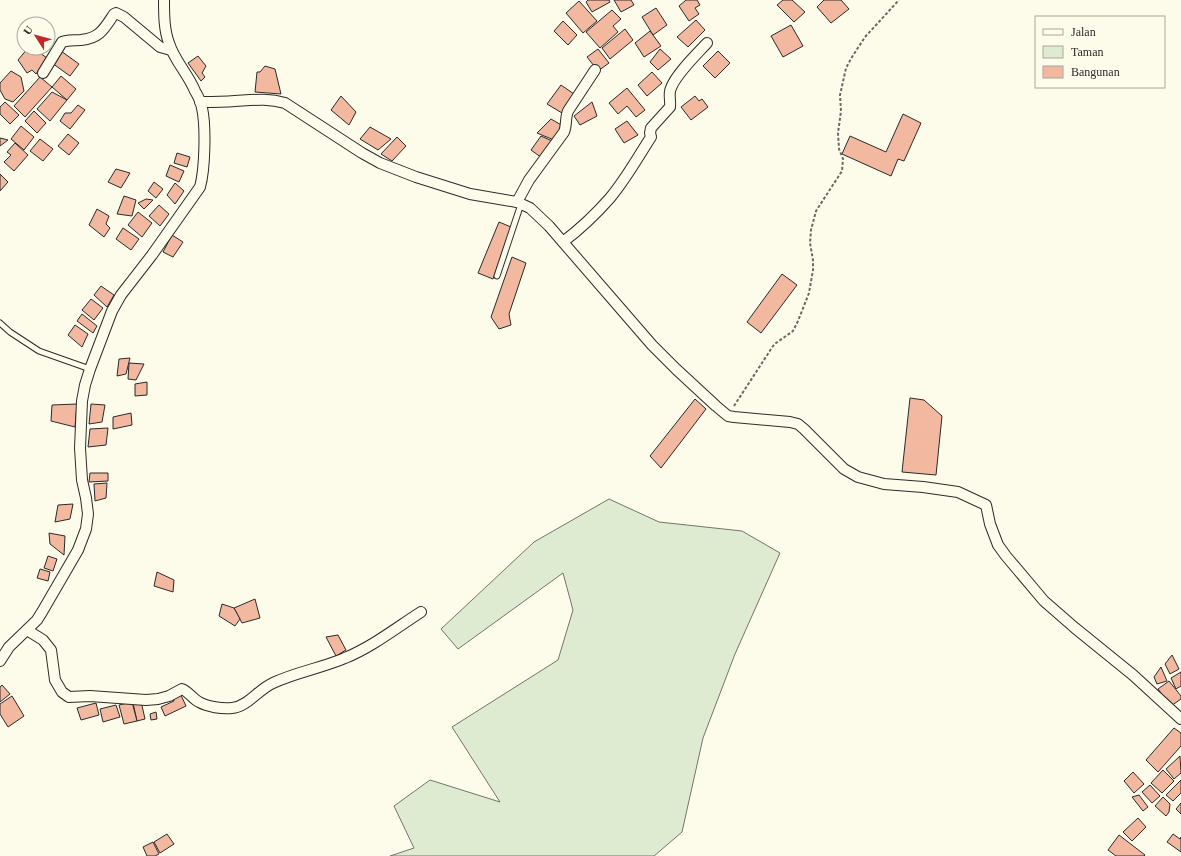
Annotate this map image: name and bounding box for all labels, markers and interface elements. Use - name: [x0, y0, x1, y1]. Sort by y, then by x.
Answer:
- north arrow: [16, 16, 56, 56]
- legend: [1035, 16, 1165, 88]
- text: U: [21, 23, 35, 37]
- text: Jalan: [1071, 25, 1096, 39]
- text: Taman: [1071, 45, 1103, 59]
- text: Bangunan: [1071, 65, 1120, 79]

